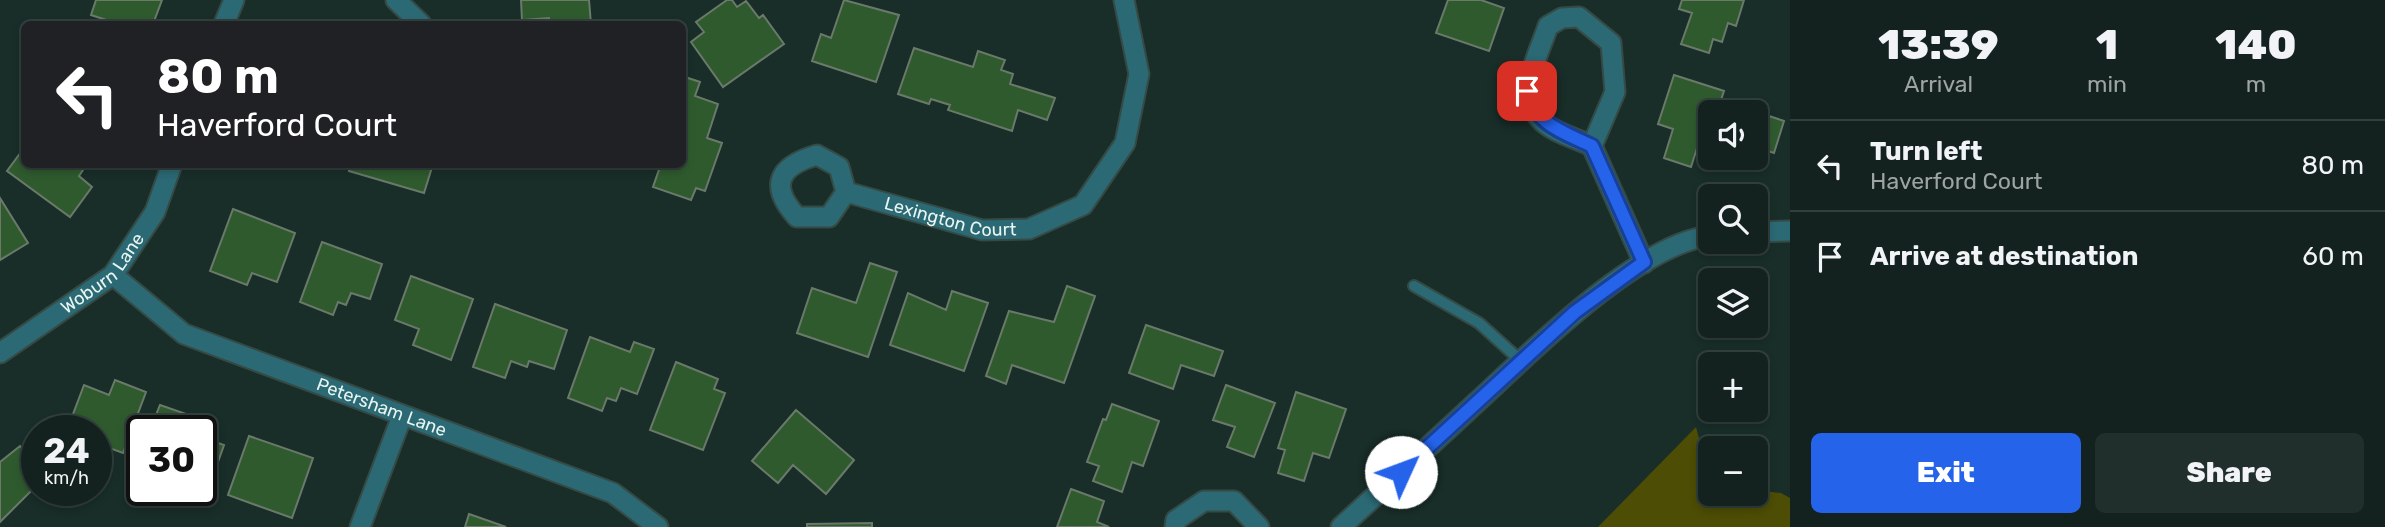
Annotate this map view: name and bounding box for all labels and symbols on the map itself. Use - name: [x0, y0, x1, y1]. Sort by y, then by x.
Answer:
- pin: [1497, 61, 1557, 121]
- street label: Lexington Court: [882, 192, 1017, 241]
- street label: Woburn Lane: [57, 229, 149, 319]
- street label: Petersham Lane: [313, 373, 450, 441]
- speed limit sign: 30: [126, 415, 217, 506]
- position arrow: [1364, 435, 1438, 509]

